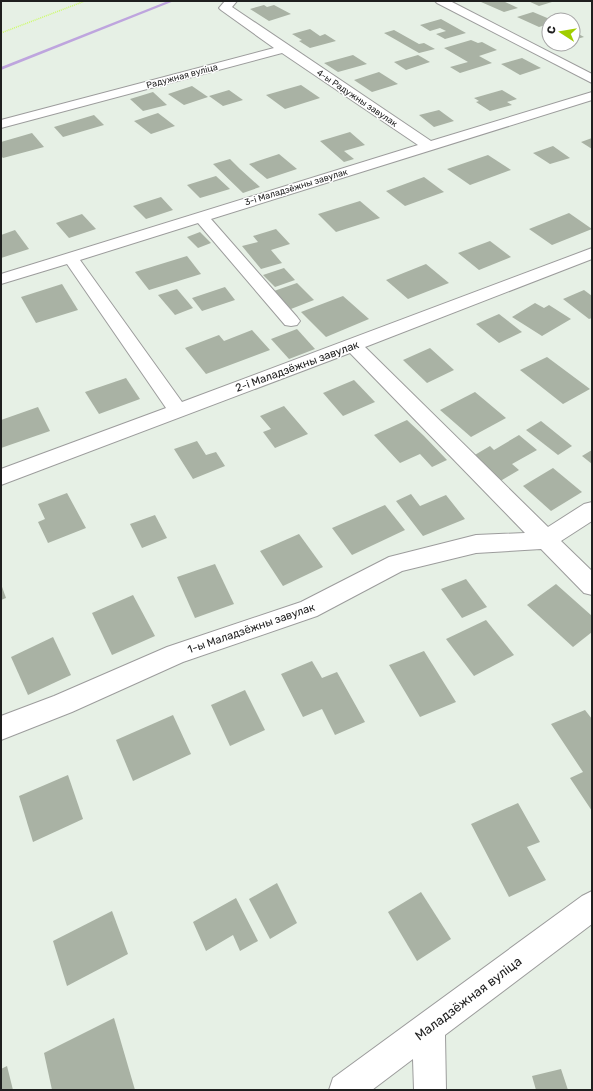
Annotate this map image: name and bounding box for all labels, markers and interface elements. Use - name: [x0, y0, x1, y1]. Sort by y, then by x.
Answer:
- north arrow: [541, 12, 581, 52]
- text: С: [545, 25, 559, 35]
- street label: Радужная вуліца: [145, 62, 219, 90]
- street label: 4-ы Радужны завулак: [315, 67, 399, 129]
- street label: 3-і Маладзёжны завулак: [243, 167, 349, 207]
- street label: 2-і Маладзёжны завулак: [234, 338, 361, 395]
- street label: 1-ы Маладзёжны завулак: [186, 600, 317, 656]
- street label: Маладзёжная вуліца: [412, 953, 525, 1043]

